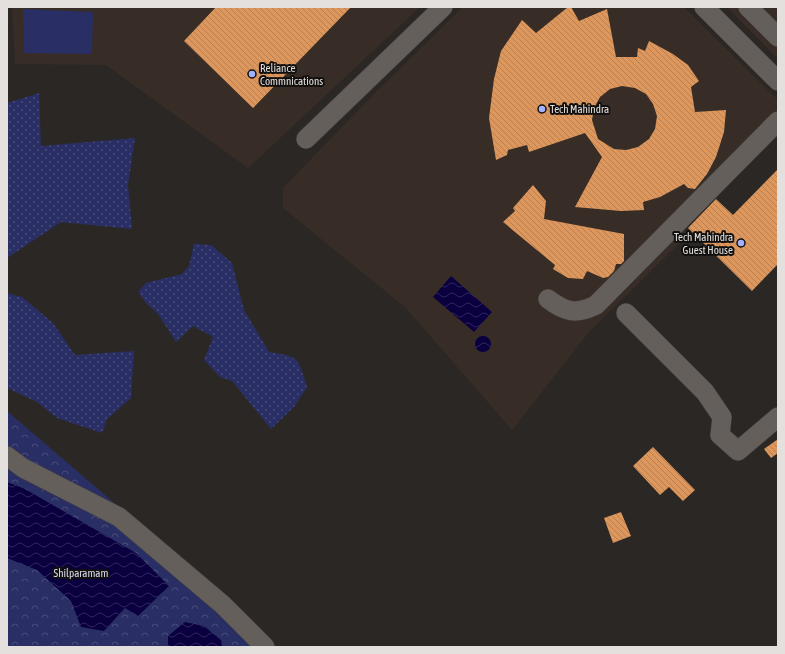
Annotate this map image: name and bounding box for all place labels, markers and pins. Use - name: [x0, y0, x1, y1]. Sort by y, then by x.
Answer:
- place label: Reliance Commnications: [260, 62, 323, 87]
- marker: Reliance Commnications: [247, 69, 257, 79]
- place label: Tech Mahindra: [550, 103, 609, 115]
- marker: Tech Mahindra: [537, 104, 547, 114]
- place label: Tech Mahindra Guest House: [674, 231, 733, 256]
- marker: Tech Mahindra Guest House: [736, 238, 746, 248]

